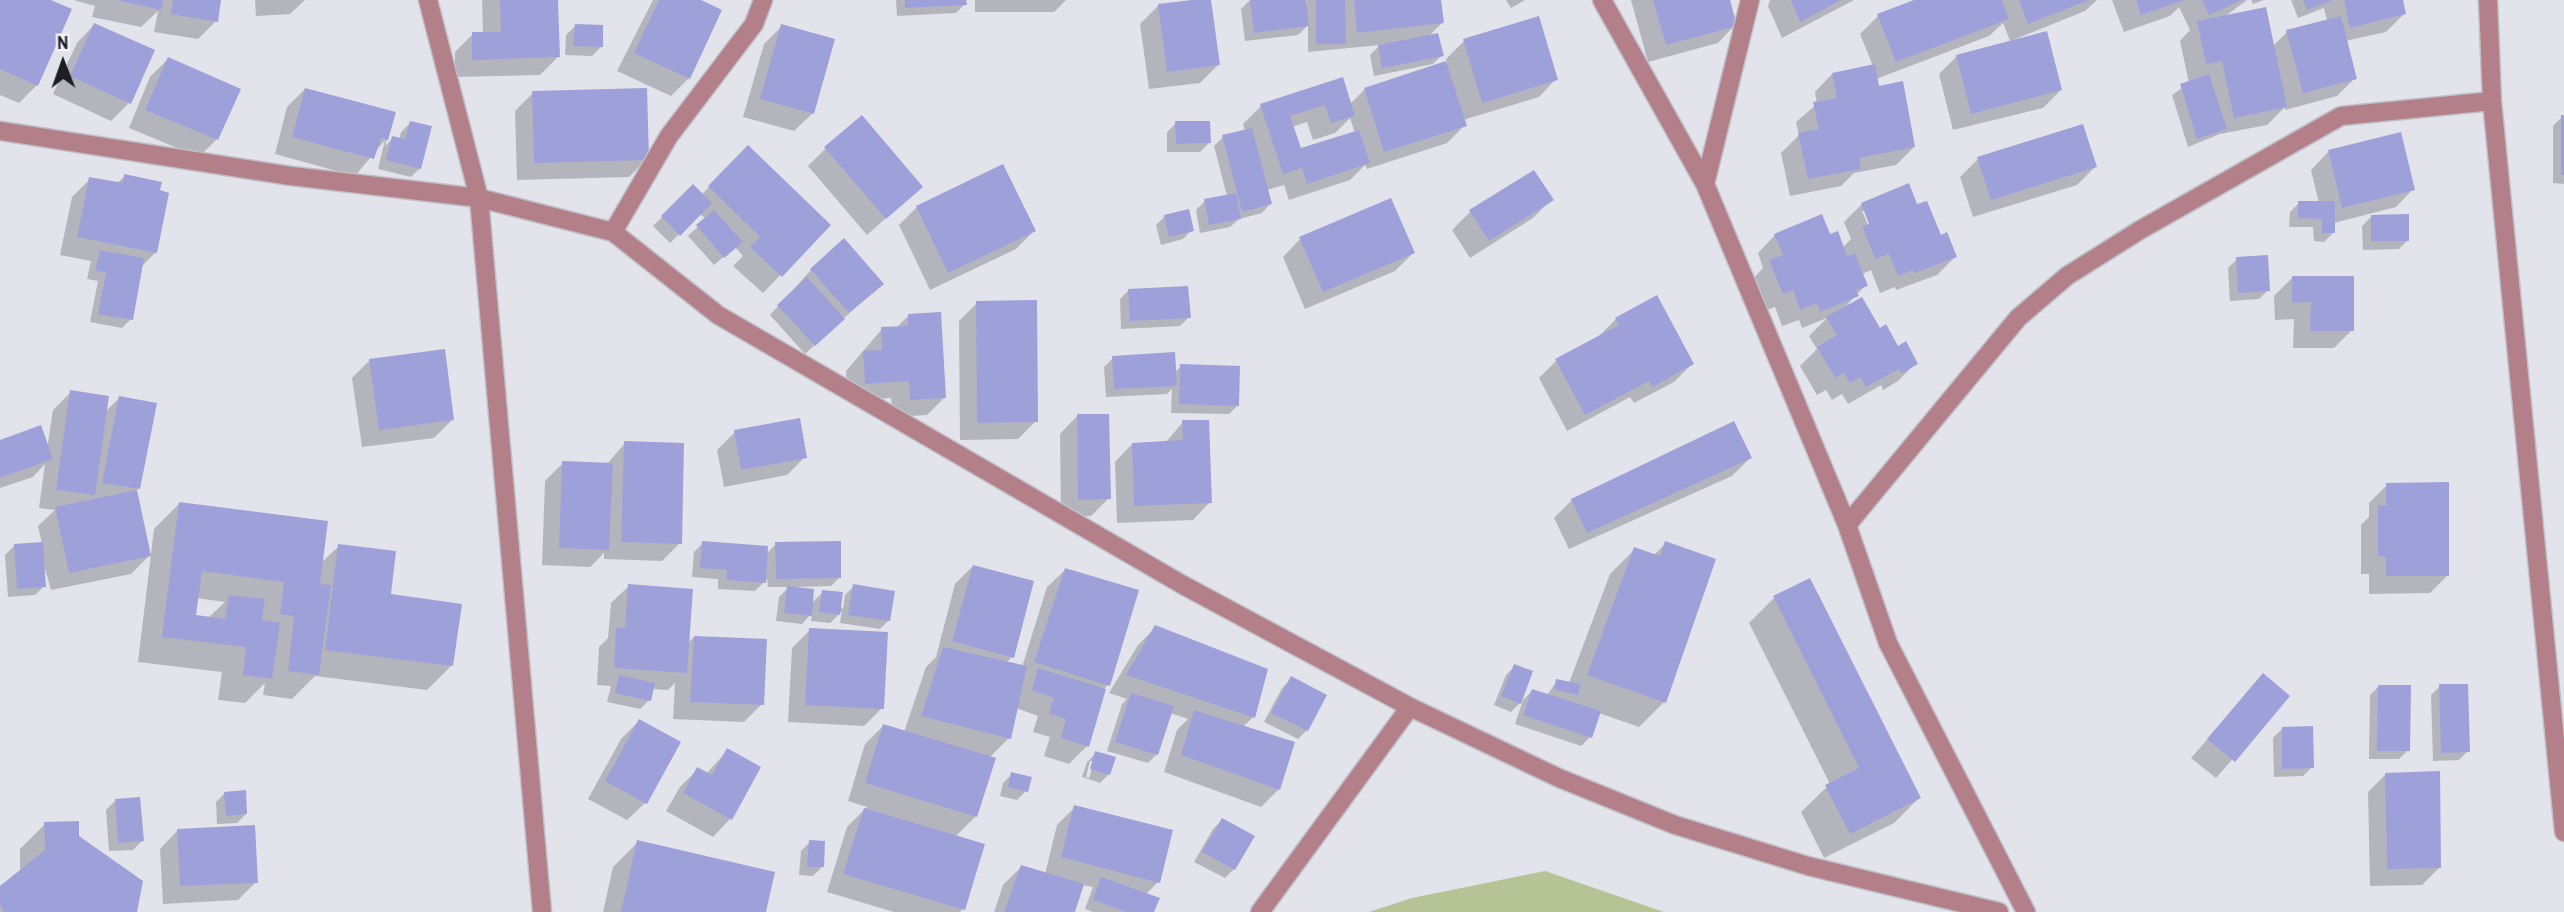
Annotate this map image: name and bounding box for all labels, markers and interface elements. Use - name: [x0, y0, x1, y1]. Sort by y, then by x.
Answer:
- north arrow: [28, 28, 98, 98]
- text: N: [57, 29, 68, 55]

